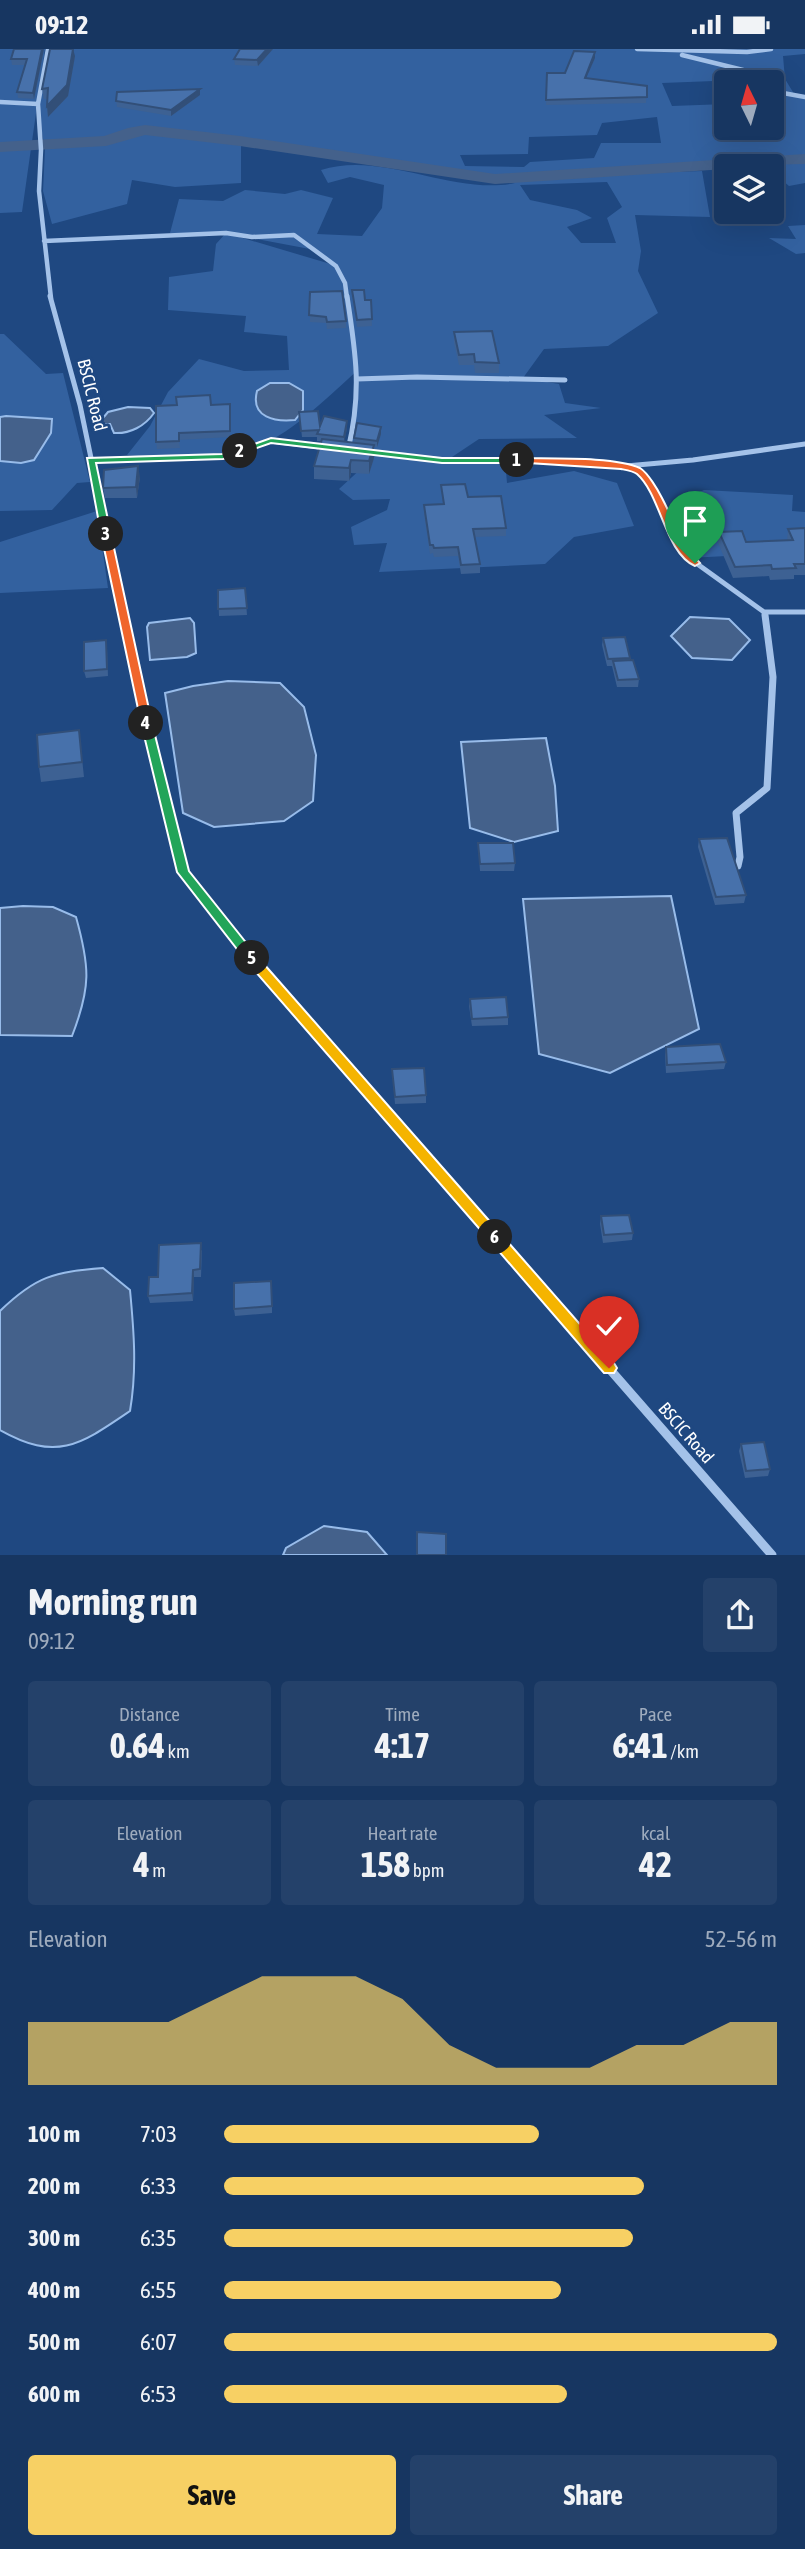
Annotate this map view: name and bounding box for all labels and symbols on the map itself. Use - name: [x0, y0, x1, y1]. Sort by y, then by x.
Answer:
- north arrow: [714, 70, 784, 140]
- street label: BSCIC Road: [73, 357, 112, 433]
- pin: 2: [222, 433, 258, 469]
- pin: 1: [500, 443, 534, 477]
- pin: [665, 491, 725, 563]
- pin: 3: [88, 517, 124, 552]
- pin: 4: [128, 705, 164, 741]
- pin: 5: [234, 941, 270, 975]
- pin: 6: [477, 1219, 512, 1255]
- pin: [579, 1296, 639, 1368]
- street label: BSCIC Road: [654, 1398, 718, 1467]

